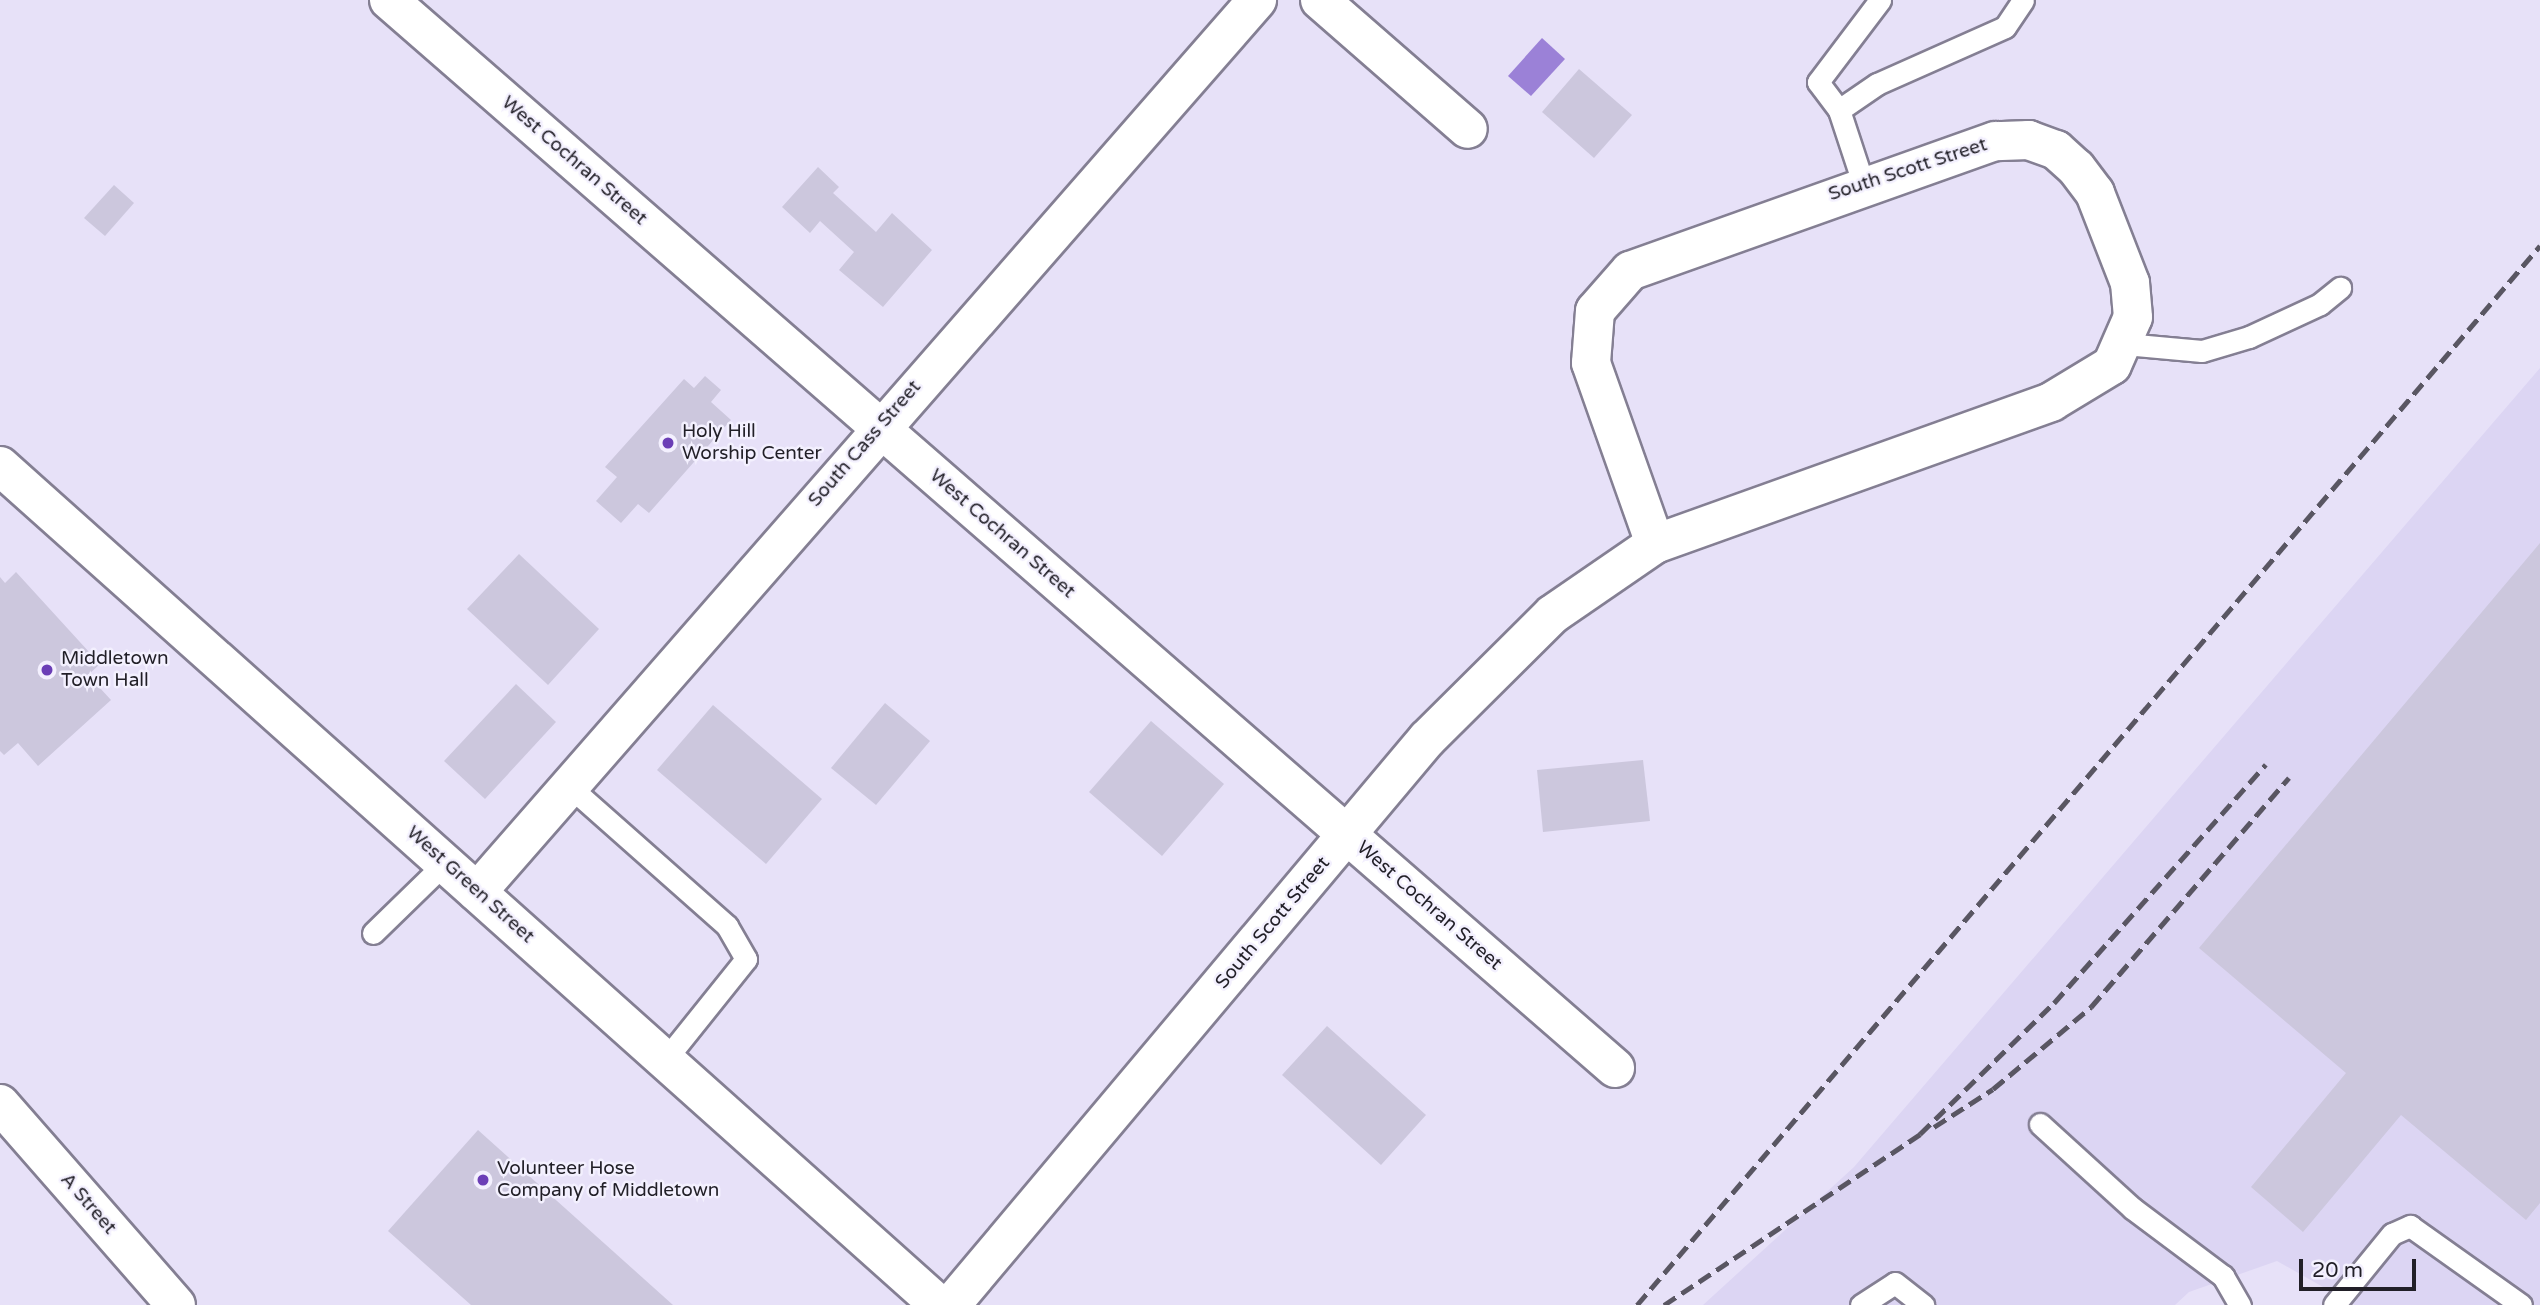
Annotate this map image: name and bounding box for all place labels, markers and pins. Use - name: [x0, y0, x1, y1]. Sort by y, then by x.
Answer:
- place label: Holy Hill Worship Center: [682, 421, 822, 465]
- marker: Holy Hill Worship Center: [660, 435, 676, 451]
- place label: Middletown Town Hall: [61, 648, 169, 692]
- marker: Middletown Town Hall: [39, 662, 55, 678]
- place label: Volunteer Hose Company of Middletown: [497, 1158, 719, 1202]
- marker: Volunteer Hose Company of Middletown: [475, 1172, 491, 1188]

